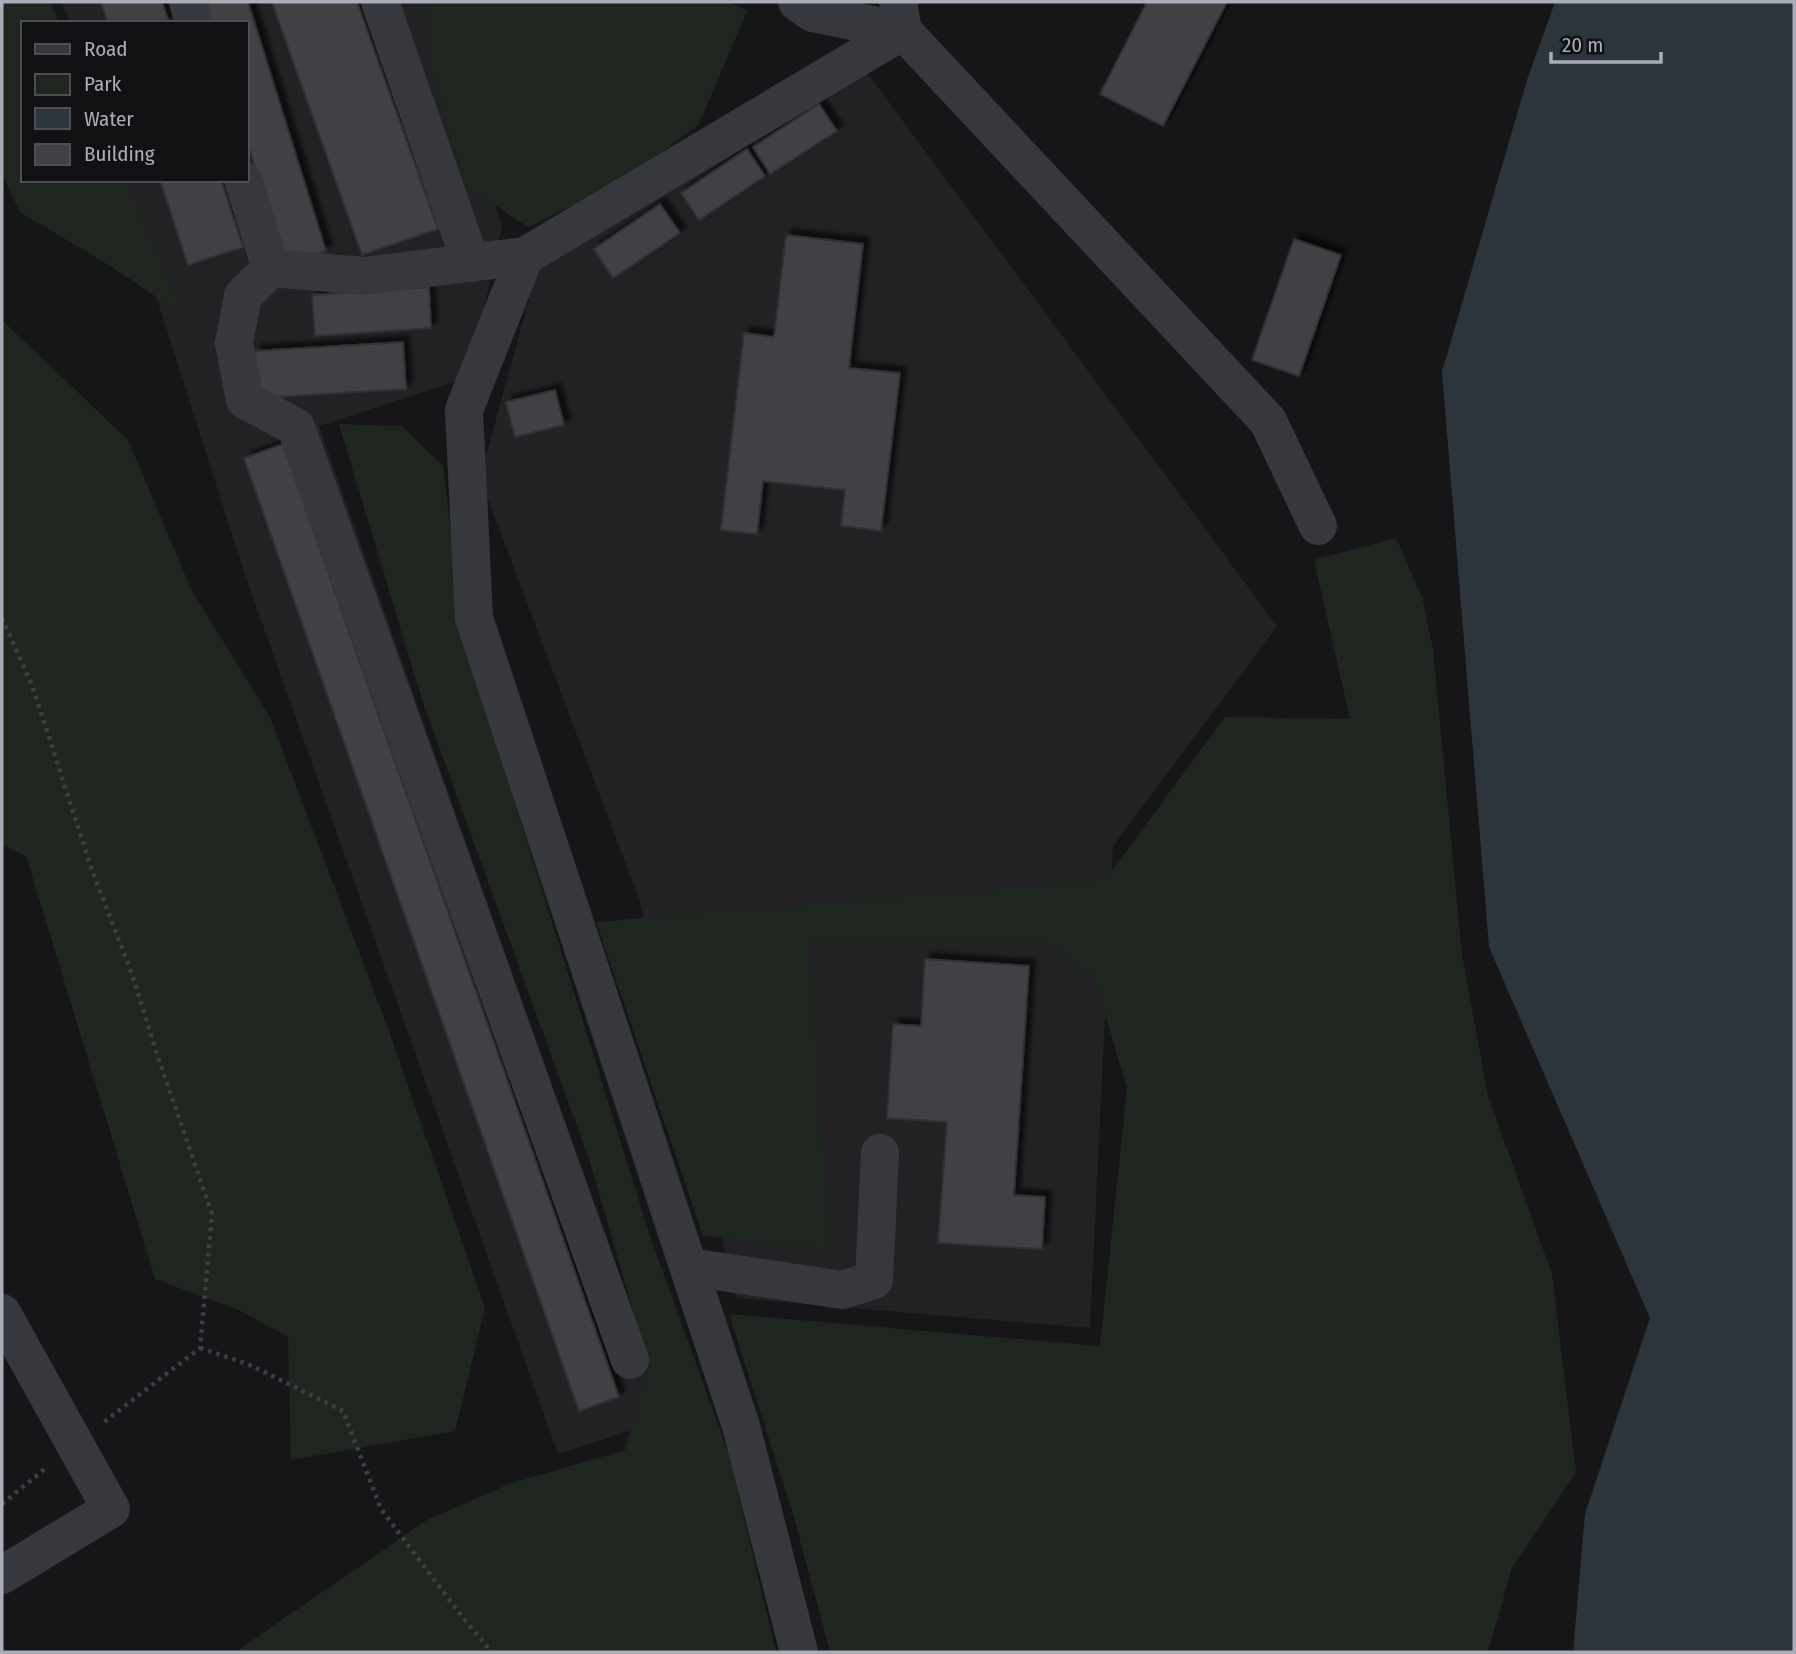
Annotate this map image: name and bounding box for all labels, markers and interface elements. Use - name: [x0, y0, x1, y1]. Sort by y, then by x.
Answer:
- legend: [21, 21, 248, 182]
- scale bar: [1551, 21, 1661, 65]
- text: 20 m: [1562, 32, 1603, 58]
- text: Road: [84, 36, 128, 62]
- text: Park: [84, 71, 122, 97]
- text: Water: [84, 106, 134, 132]
- text: Building: [84, 141, 155, 167]

